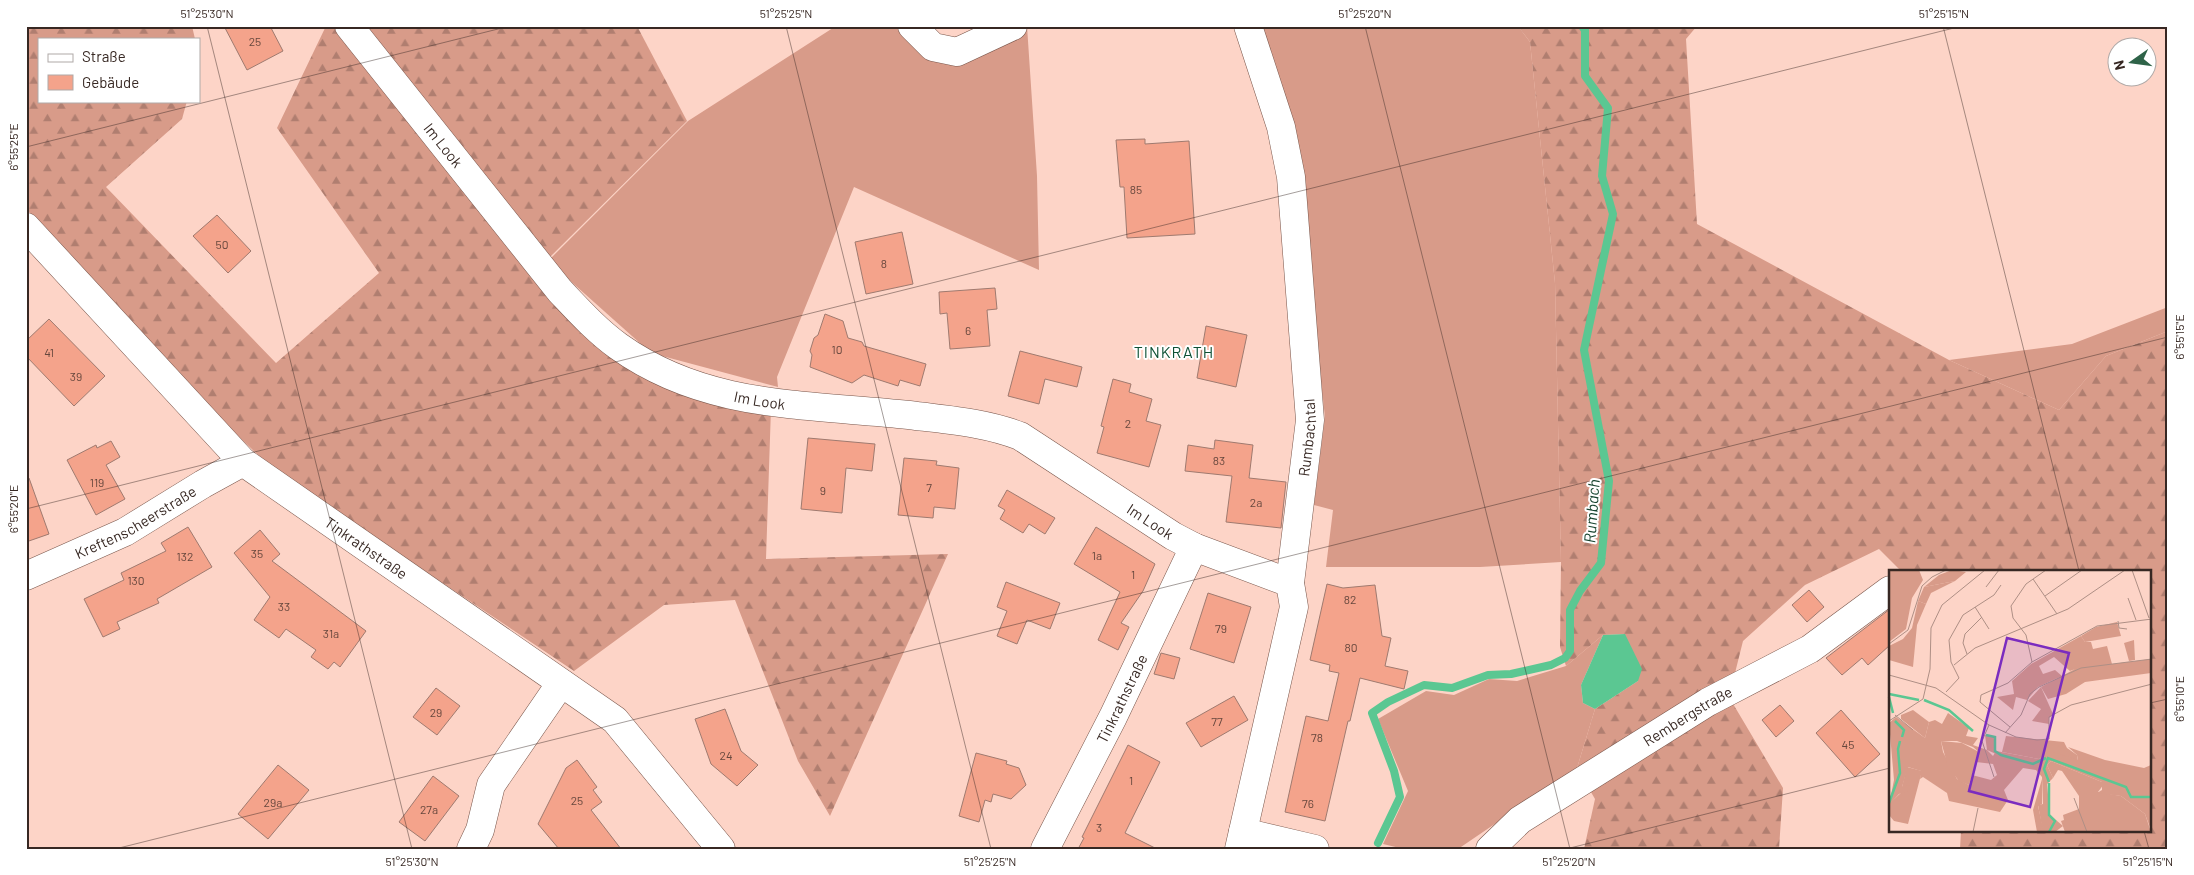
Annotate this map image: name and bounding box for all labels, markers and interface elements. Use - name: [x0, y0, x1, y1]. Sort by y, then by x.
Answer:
- text: 51°25'30"N: [180, 6, 234, 20]
- text: 51°25'25"N: [760, 6, 812, 20]
- text: 51°25'20"N: [1338, 6, 1392, 20]
- text: 51°25'15"N: [1919, 6, 1969, 20]
- house number: 25: [249, 34, 261, 48]
- legend: [38, 38, 200, 102]
- north arrow: [2106, 38, 2156, 88]
- text: Straße: [82, 47, 126, 65]
- text: N: [2110, 59, 2128, 72]
- text: Gebäude: [82, 73, 139, 91]
- street label: Im Look: [421, 119, 467, 171]
- text: 6°55'25"E: [6, 123, 20, 171]
- house number: 85: [1130, 182, 1142, 196]
- house number: 50: [216, 237, 228, 251]
- house number: 8: [881, 256, 887, 270]
- text: 6°55'15"E: [2172, 314, 2186, 360]
- house number: 6: [965, 323, 971, 337]
- house number: 10: [832, 342, 842, 356]
- district label: TINKRATH: [1134, 342, 1214, 361]
- house number: 41: [44, 345, 54, 359]
- house number: 39: [70, 369, 82, 383]
- street label: Im Look: [732, 387, 787, 413]
- street label: Rumbachtal: [1294, 398, 1319, 477]
- house number: 2: [1125, 416, 1131, 430]
- house number: 83: [1213, 453, 1225, 467]
- house number: 119: [90, 475, 104, 489]
- water label: Rumbach: [1579, 478, 1603, 544]
- house number: 7: [926, 480, 932, 494]
- street label: Kreftenscheerstraße: [72, 482, 199, 562]
- house number: 9: [820, 483, 826, 497]
- text: 6°55'20"E: [6, 485, 20, 533]
- house number: 2a: [1250, 495, 1262, 509]
- street label: Im Look: [1124, 500, 1177, 543]
- street label: Tinkrathstraße: [322, 513, 411, 582]
- house number: 35: [251, 546, 263, 560]
- house number: 1a: [1092, 548, 1102, 562]
- house number: 132: [177, 549, 193, 563]
- house number: 1: [1131, 567, 1135, 581]
- inset map: [1889, 570, 2152, 832]
- house number: 130: [127, 573, 145, 587]
- house number: 82: [1344, 592, 1356, 606]
- house number: 33: [278, 599, 290, 613]
- house number: 79: [1215, 621, 1227, 635]
- house number: 31a: [323, 626, 339, 640]
- house number: 80: [1344, 640, 1358, 654]
- street label: Tinkrathstraße: [1092, 651, 1151, 746]
- text: 6°55'10"E: [2172, 676, 2186, 722]
- street label: Rembergstraße: [1640, 682, 1735, 750]
- house number: 29: [430, 705, 442, 719]
- house number: 77: [1211, 714, 1223, 728]
- house number: 78: [1311, 730, 1323, 744]
- house number: 45: [1842, 737, 1854, 751]
- house number: 24: [719, 748, 733, 762]
- house number: 1: [1129, 773, 1133, 787]
- house number: 25: [571, 793, 583, 807]
- house number: 29a: [264, 795, 282, 809]
- house number: 76: [1302, 796, 1314, 810]
- house number: 27a: [420, 802, 438, 816]
- house number: 3: [1096, 820, 1102, 834]
- text: 51°25'30"N: [385, 854, 439, 868]
- text: 51°25'25"N: [964, 854, 1016, 868]
- text: 51°25'20"N: [1542, 854, 1596, 868]
- text: 51°25'15"N: [2123, 854, 2173, 868]

